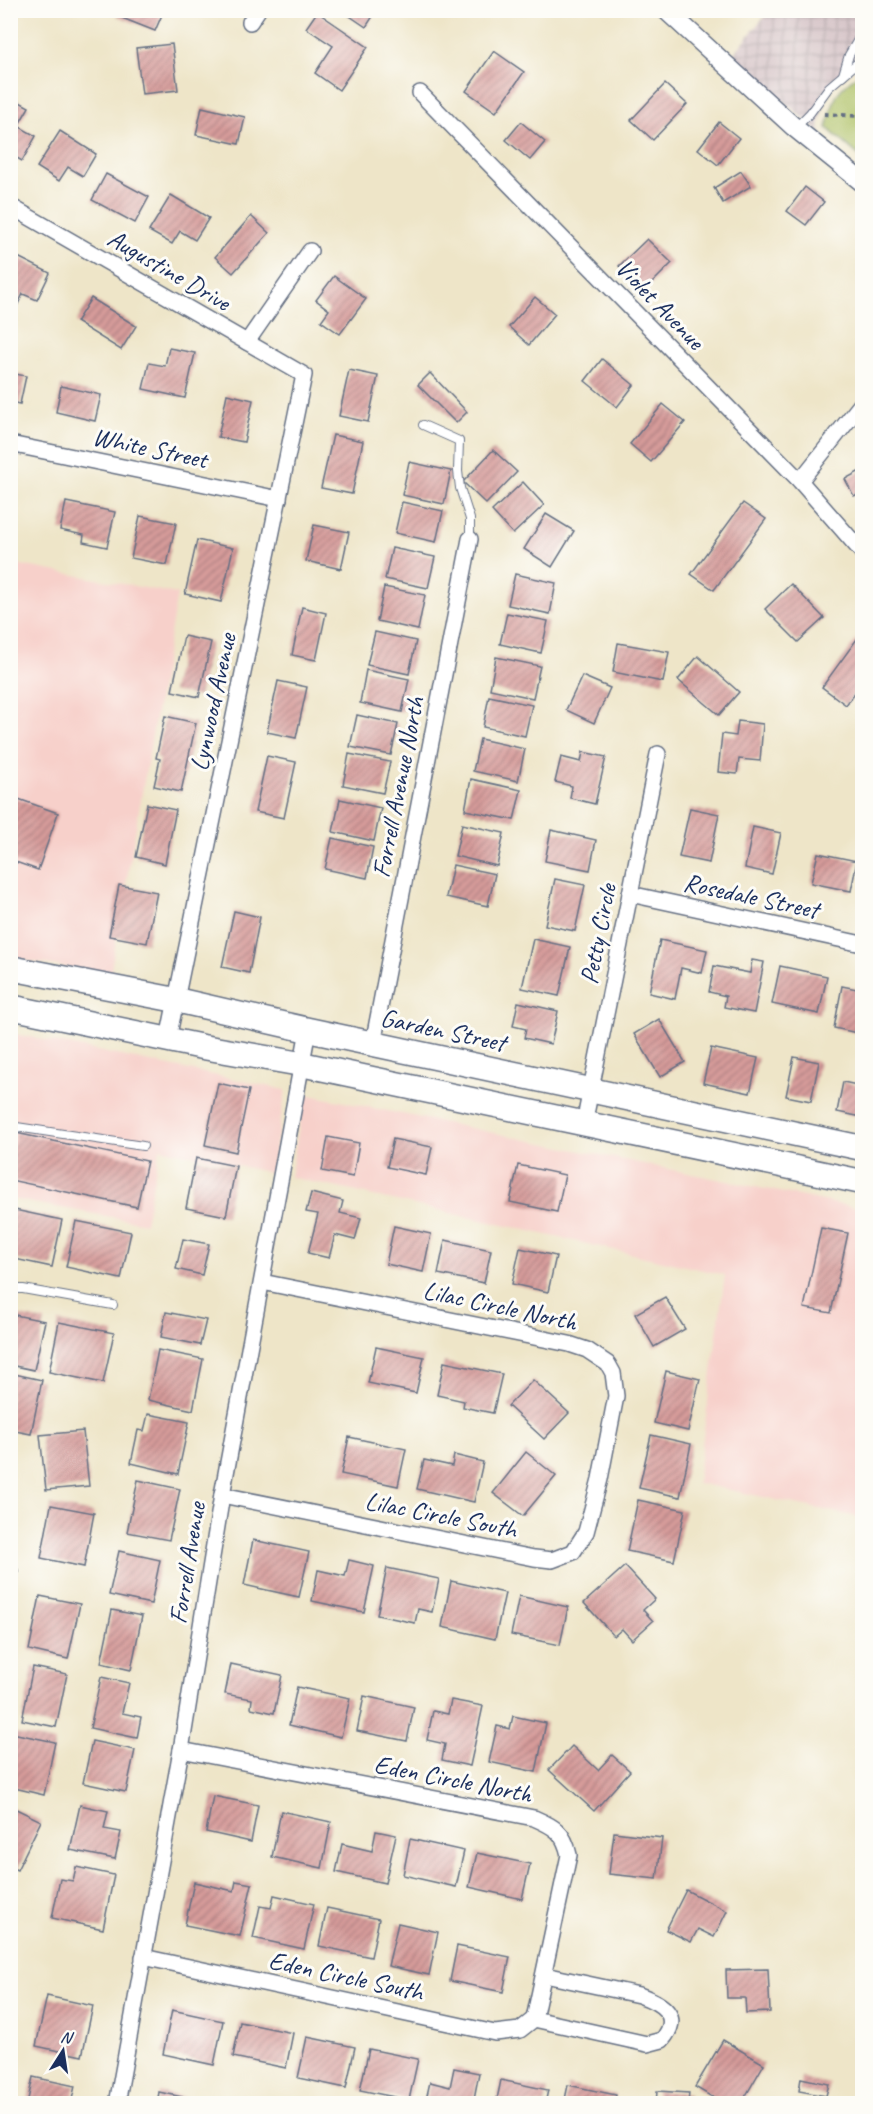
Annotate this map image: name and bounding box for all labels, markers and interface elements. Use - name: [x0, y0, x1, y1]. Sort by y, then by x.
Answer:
- street label: Augustine Drive: [102, 222, 238, 319]
- street label: Violet Avenue: [608, 251, 713, 358]
- street label: White Street: [90, 420, 212, 477]
- street label: Lynwood Avenue: [182, 629, 244, 774]
- street label: Forrell Avenue North: [364, 693, 432, 880]
- street label: Rosedale Street: [681, 866, 825, 927]
- street label: Petty Circle: [572, 880, 624, 987]
- street label: Garden Street: [378, 1001, 512, 1060]
- street label: Lilac Circle North: [420, 1274, 581, 1339]
- street label: Lilac Circle South: [362, 1484, 521, 1546]
- street label: Forrell Avenue: [161, 1498, 213, 1626]
- street label: Eden Circle North: [371, 1748, 536, 1811]
- street label: Eden Circle South: [266, 1944, 428, 2009]
- north arrow: [33, 2021, 93, 2081]
- text: N: [59, 2026, 76, 2049]

